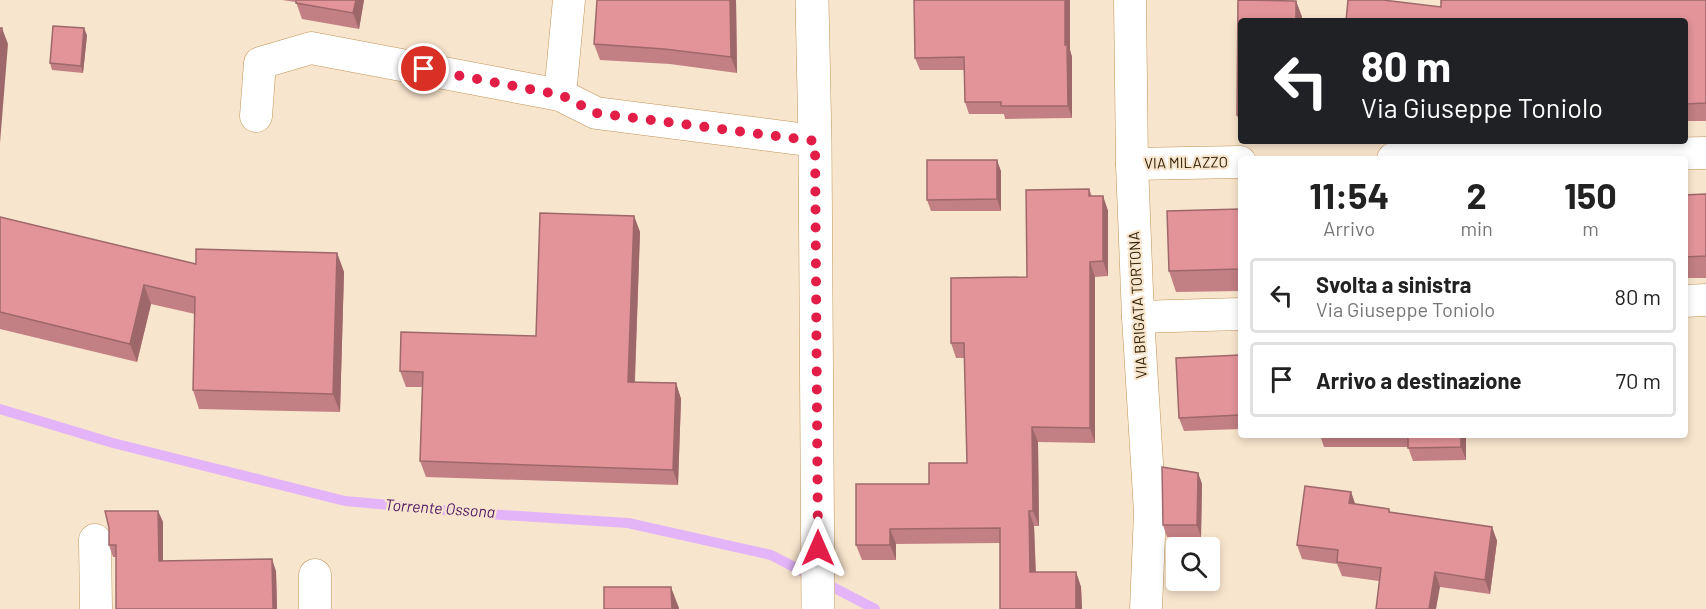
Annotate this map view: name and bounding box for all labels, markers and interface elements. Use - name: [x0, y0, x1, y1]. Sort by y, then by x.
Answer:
- text: 80 m: [1361, 40, 1451, 90]
- icon: left: [1262, 42, 1340, 120]
- pin: [398, 43, 449, 94]
- icon: arrive: [407, 52, 440, 85]
- text: Via Giuseppe Toniolo: [1361, 91, 1603, 123]
- street label: VIA MILAZZO: [1144, 152, 1228, 172]
- text: 11:54: [1309, 173, 1389, 216]
- text: 2: [1467, 173, 1487, 216]
- text: 150: [1564, 173, 1617, 216]
- text: Arrivo: [1323, 216, 1375, 240]
- text: min: [1460, 216, 1493, 240]
- text: m: [1582, 216, 1599, 240]
- street label: VIA BRIGATA TORTONA: [1124, 231, 1150, 379]
- text: Svolta a sinistra: [1316, 271, 1471, 297]
- icon: left: [1265, 279, 1298, 312]
- text: 80 m: [1615, 283, 1661, 309]
- text: Via Giuseppe Toniolo: [1316, 297, 1495, 321]
- icon: arrive: [1265, 363, 1298, 396]
- text: Arrivo a destinazione: [1316, 367, 1522, 393]
- text: 70 m: [1616, 367, 1661, 393]
- water label: Torrente Ossona: [384, 494, 496, 521]
- position arrow: [786, 516, 850, 580]
- map controls: [1166, 537, 1220, 591]
- button: search: [1166, 537, 1220, 591]

